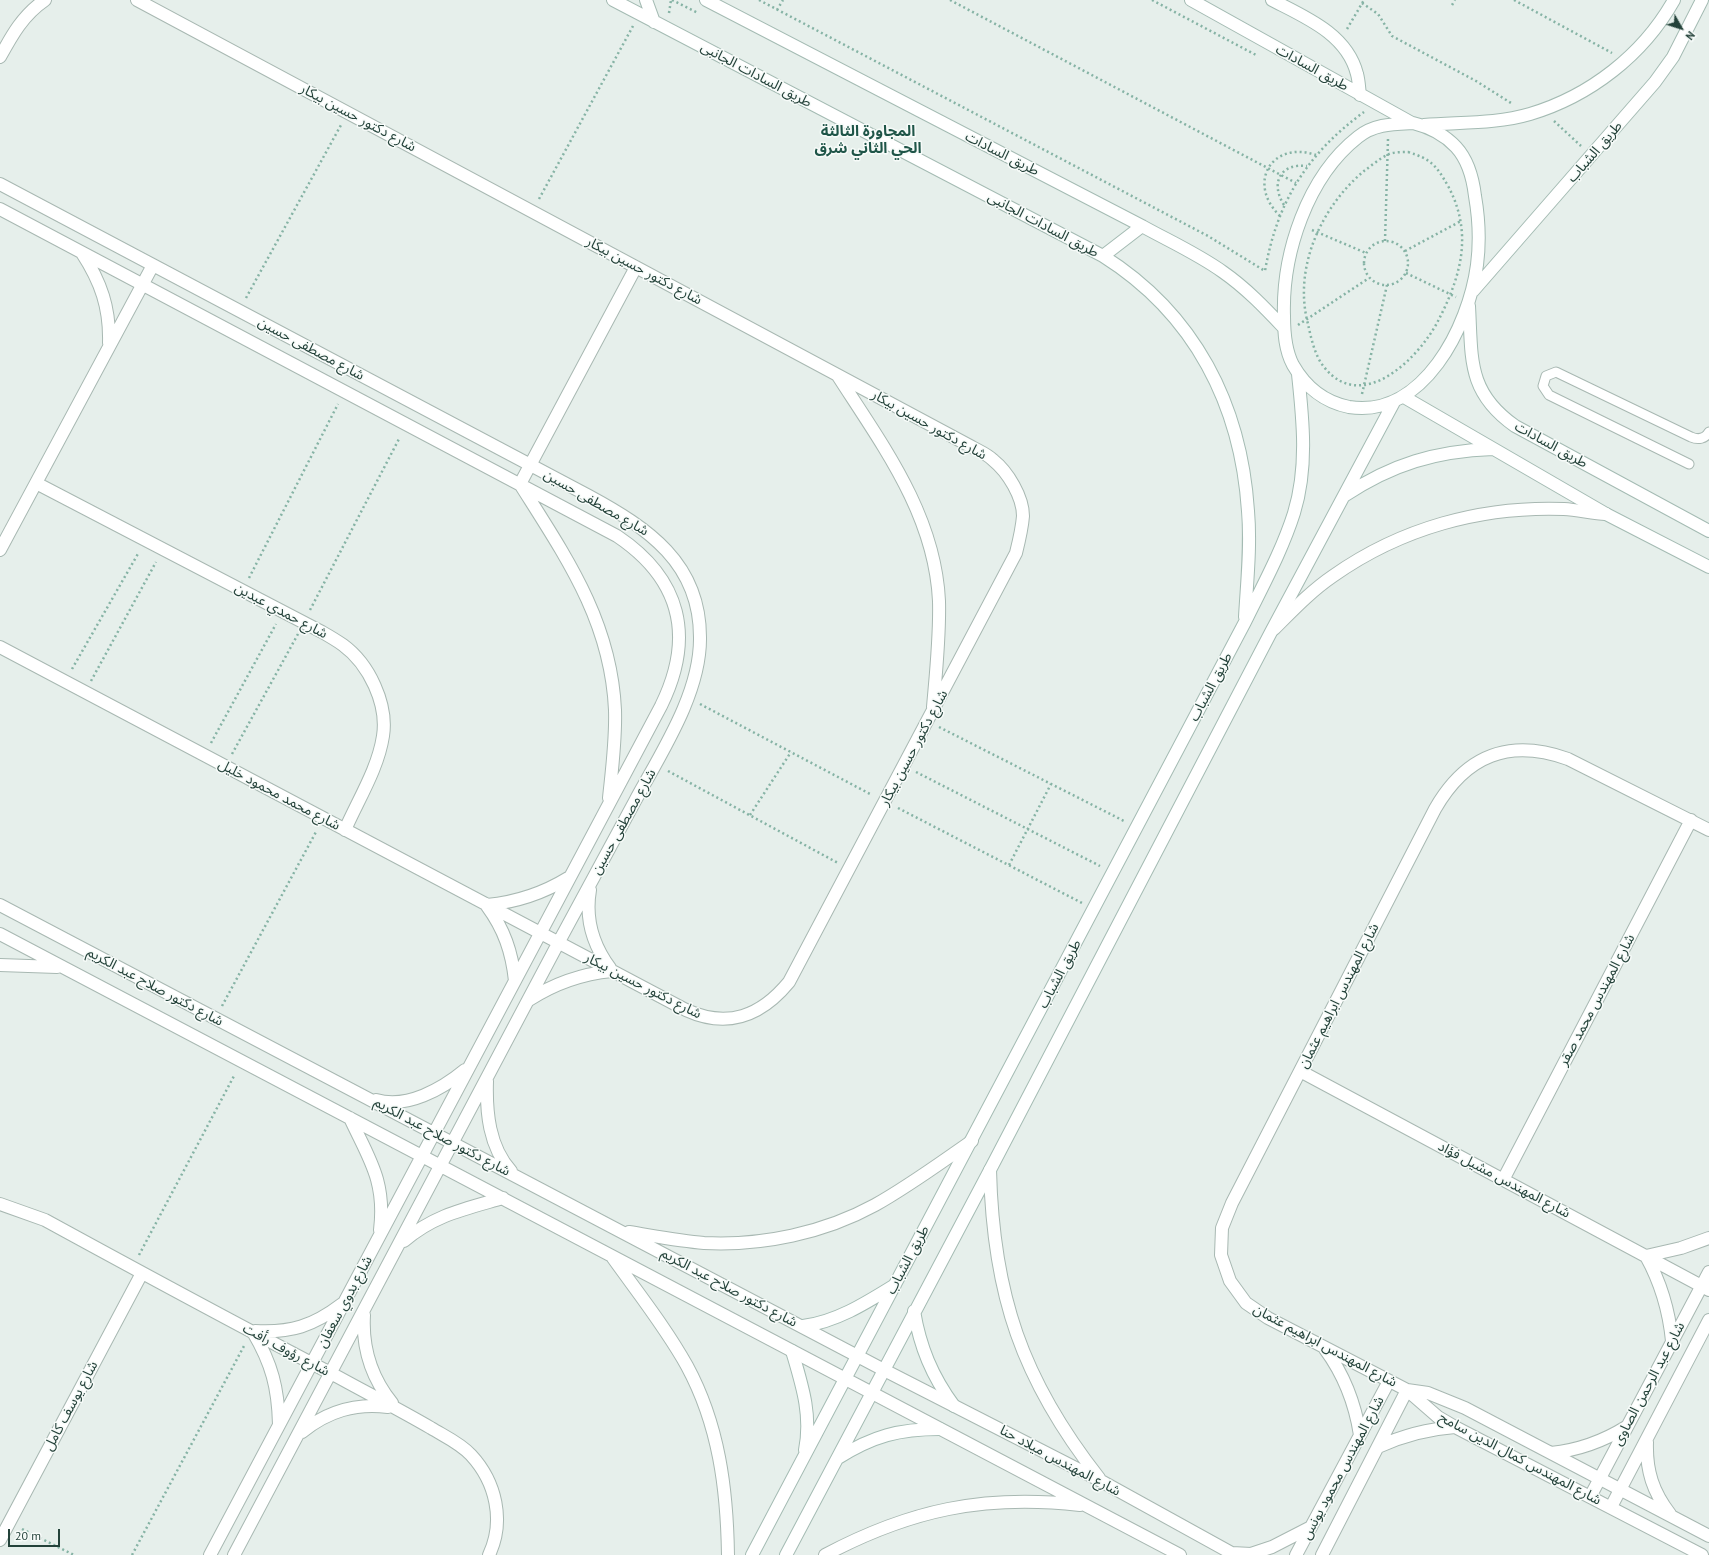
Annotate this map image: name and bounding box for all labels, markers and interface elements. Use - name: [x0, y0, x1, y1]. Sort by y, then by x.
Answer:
- north arrow: [1661, 8, 1701, 48]
- text: N: [1683, 28, 1698, 43]
- street label: طريق السادات الجانبى: [698, 39, 814, 111]
- street label: طريق السادات: [1273, 41, 1351, 95]
- street label: شارع دكتور حسين بيكار: [297, 80, 419, 156]
- street label: طريق الشباب: [1564, 118, 1626, 186]
- district label: المجاورة الثالثة الحي الثاني شرق: [814, 123, 922, 158]
- street label: طريق السادات: [962, 128, 1042, 180]
- street label: طريق السادات الجانبى: [985, 189, 1101, 261]
- street label: شارع دكتور حسين بيكار: [583, 233, 705, 309]
- street label: شارع مصطفى حسين: [255, 314, 367, 384]
- street label: شارع دكتور حسين بيكار: [869, 386, 989, 464]
- street label: طريق السادات: [1512, 418, 1590, 472]
- street label: شارع مصطفى حسين: [541, 466, 651, 540]
- street label: شارع حمدي عبدين: [232, 579, 330, 643]
- street label: طريق الشباب: [1186, 650, 1236, 724]
- street label: شارع دكتور حسين بيكار: [876, 687, 952, 809]
- street label: شارع محمد محمود خليل: [215, 756, 343, 834]
- street label: شارع مصطفى حسين: [588, 766, 660, 878]
- street label: شارع المهندس ابراهيم عثمان: [1295, 921, 1383, 1071]
- street label: شارع المهندس محمد صقر: [1555, 931, 1639, 1069]
- street label: طريق الشباب: [1035, 937, 1085, 1011]
- street label: شارع دكتور صلاح عبد الكريم: [84, 944, 226, 1030]
- street label: شارع دكتور حسين بيكار: [582, 949, 704, 1023]
- street label: شارع دكتور صلاح عبد الكريم: [371, 1094, 513, 1180]
- street label: شارع المهندس مشيل فؤاد: [1435, 1138, 1573, 1222]
- street label: طريق الشباب: [883, 1223, 933, 1297]
- street label: شارع دكتور صلاح عبد الكريم: [658, 1245, 800, 1331]
- street label: شارع بدوي سعفان: [314, 1253, 376, 1351]
- street label: شارع المهندس ابراهيم عثمان: [1250, 1301, 1400, 1391]
- street label: شارع عبد الرحمن الصاوى: [1609, 1319, 1689, 1449]
- street label: شارع رؤوف رأفت: [240, 1320, 332, 1380]
- street label: شارع يوسف كامل: [40, 1358, 102, 1454]
- street label: شارع المهندس محمود يونس: [1298, 1394, 1388, 1542]
- street label: شارع المهندس كمال الدين سامح: [1436, 1409, 1604, 1509]
- street label: شارع المهندس ميلاد حنا: [997, 1422, 1123, 1500]
- scale bar: [10, 1521, 62, 1547]
- text: 20 m: [15, 1528, 41, 1543]

